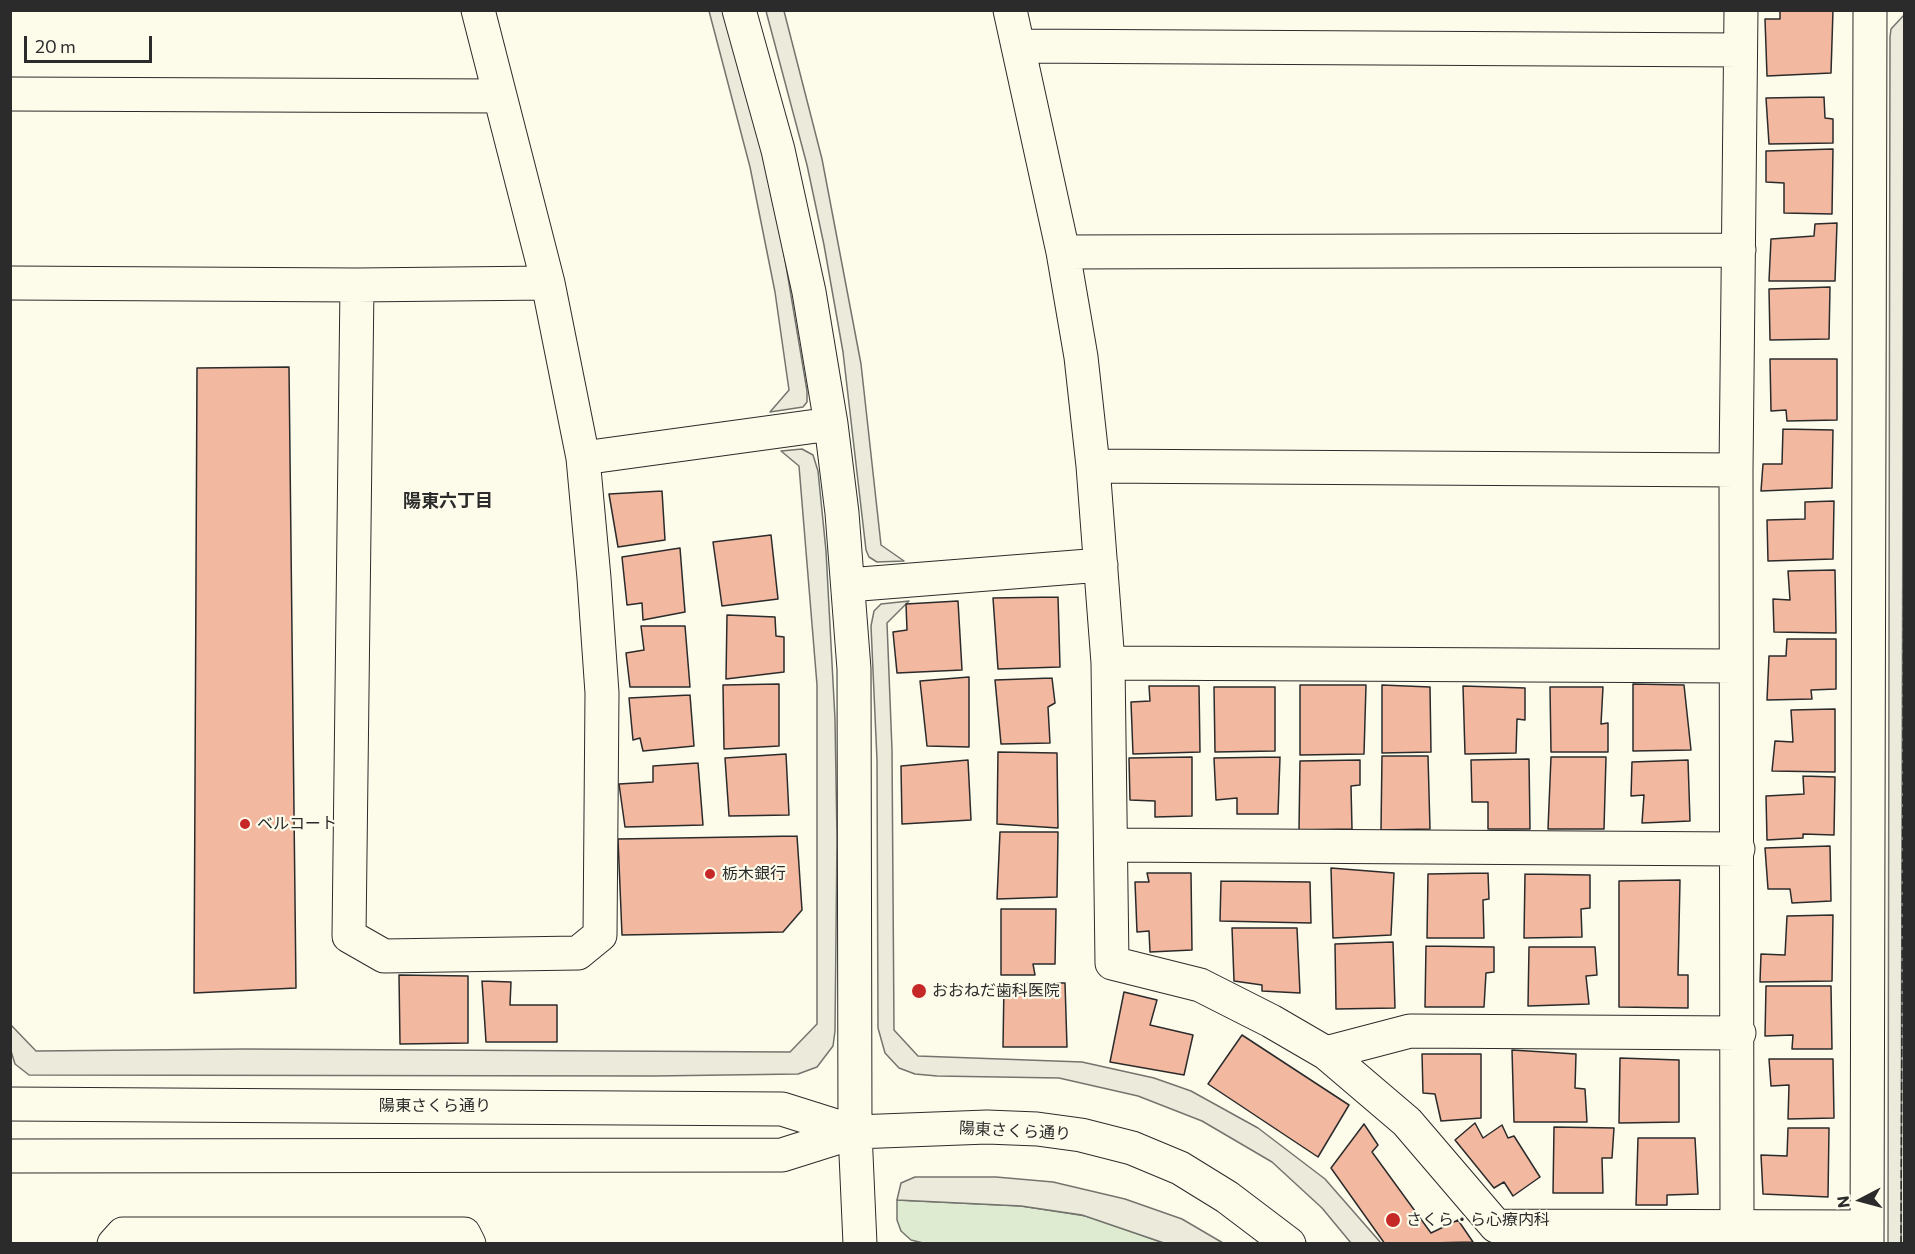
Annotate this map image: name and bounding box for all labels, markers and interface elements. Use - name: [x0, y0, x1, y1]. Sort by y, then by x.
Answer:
- scale bar: [27, 24, 154, 62]
- text: 20 m: [35, 35, 76, 57]
- district label: 陽東六丁目: [403, 490, 493, 512]
- place label: ベルコート: [257, 814, 337, 834]
- marker: ベルコート: [238, 817, 252, 831]
- place label: 栃木銀行: [722, 864, 786, 884]
- marker: 栃木銀行: [703, 867, 717, 881]
- place label: おおねだ歯科医院: [932, 981, 1060, 1001]
- marker: おおねだ歯科医院: [910, 982, 928, 1000]
- street label: 陽東さくら通り: [379, 1096, 491, 1116]
- street label: 陽東さくら通り: [959, 1118, 1071, 1144]
- north arrow: [1831, 1170, 1891, 1230]
- text: N: [1833, 1195, 1853, 1209]
- place label: さくら・ら心療内科: [1406, 1210, 1550, 1230]
- marker: さくら・ら心療内科: [1384, 1211, 1402, 1229]

